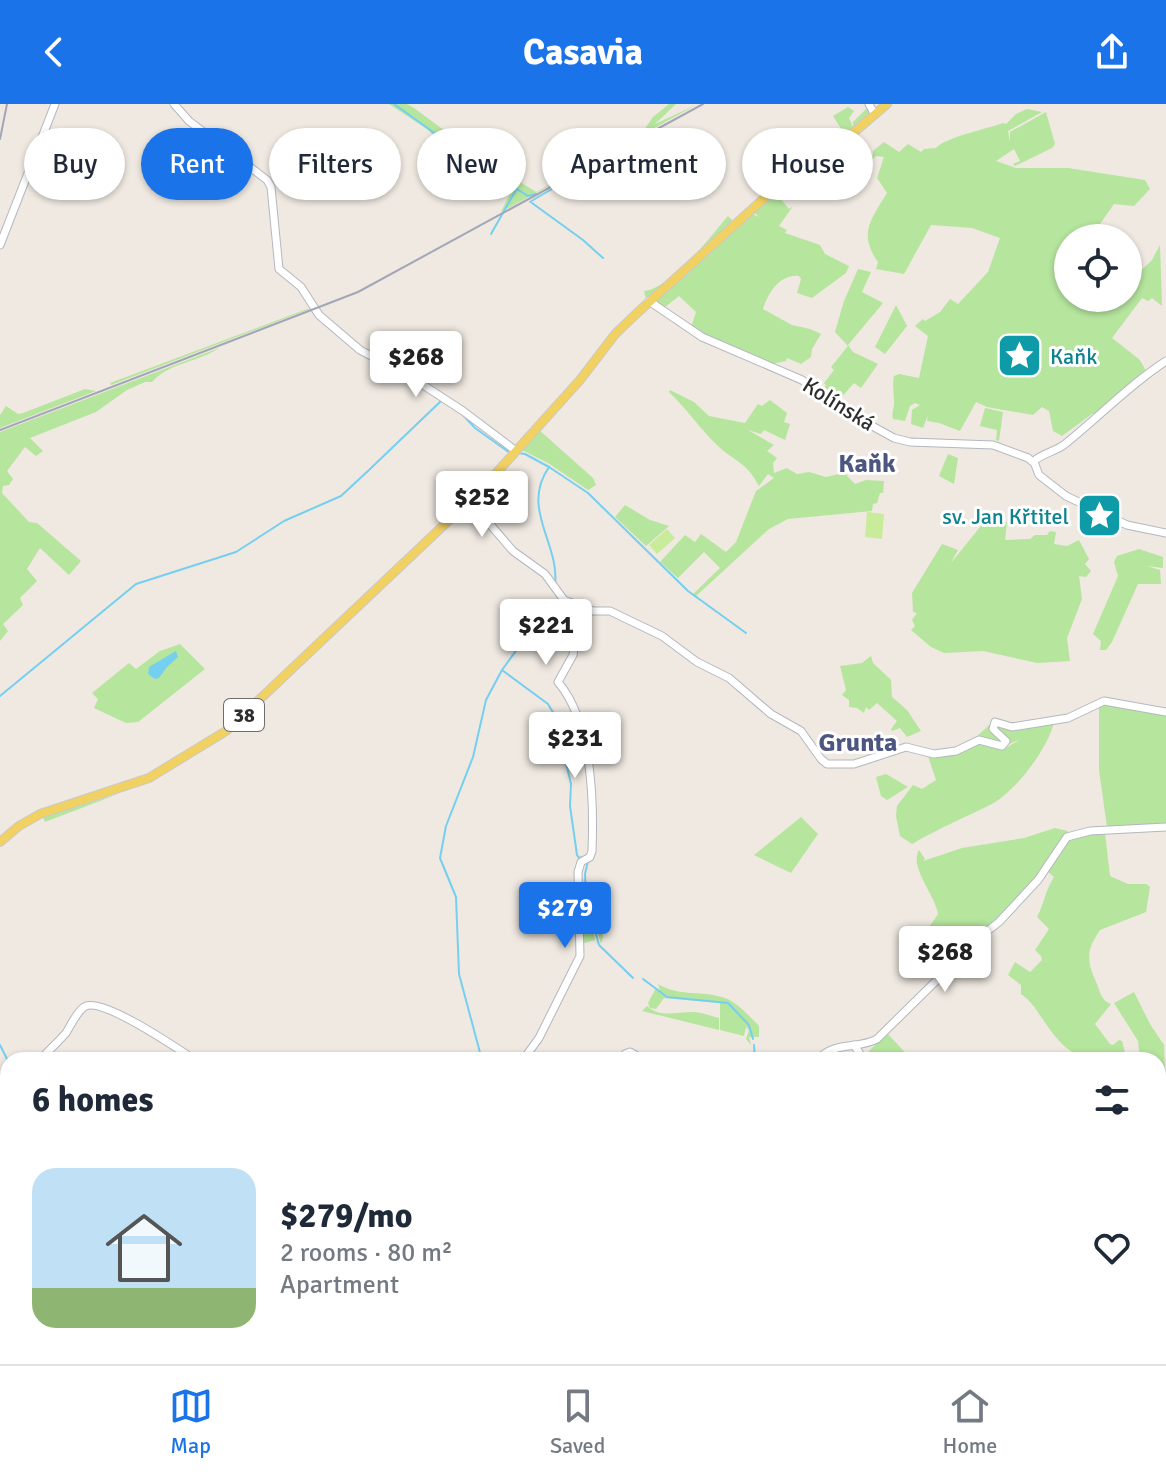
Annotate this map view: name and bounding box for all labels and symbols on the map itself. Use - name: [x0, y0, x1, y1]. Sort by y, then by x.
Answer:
- pin: $268: [369, 331, 463, 399]
- place icon: Kaňk: [995, 332, 1043, 380]
- place label: Kaňk: [1050, 343, 1097, 370]
- street label: Kolínská: [798, 371, 880, 437]
- district label: Kaňk: [838, 448, 896, 480]
- pin: $252: [435, 471, 529, 539]
- place icon: sv. Jan Křtitel: [1076, 492, 1124, 540]
- place label: sv. Jan Křtitel: [942, 503, 1069, 530]
- pin: $221: [499, 599, 593, 667]
- road number: 38: [224, 699, 264, 731]
- pin: $231: [528, 712, 622, 780]
- district label: Grunta: [819, 727, 897, 759]
- pin: $279: [518, 882, 612, 950]
- pin: $268: [898, 926, 992, 994]

